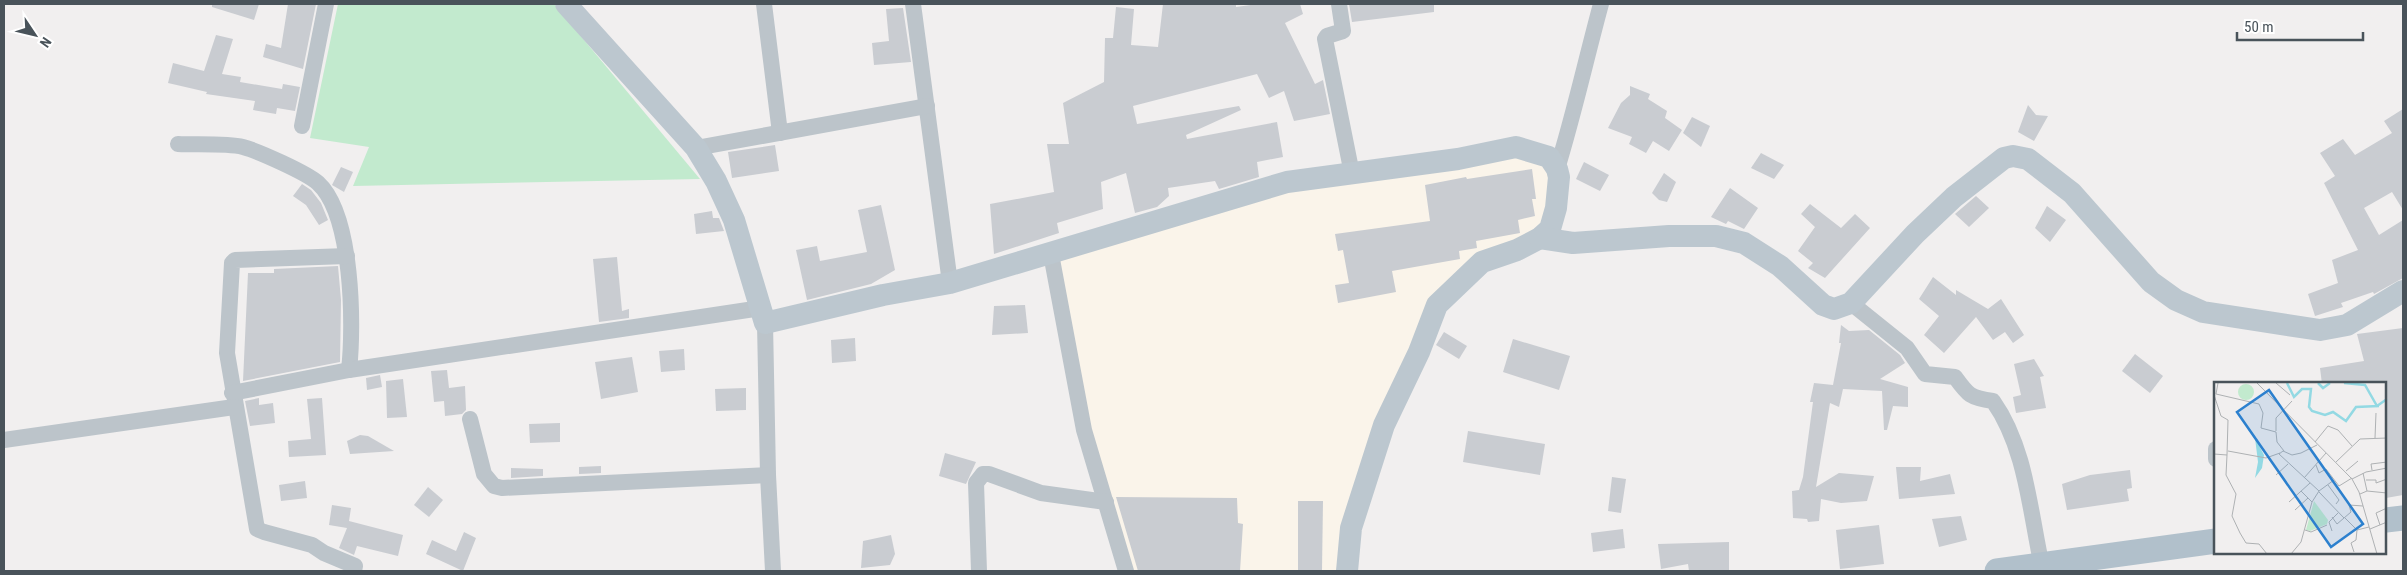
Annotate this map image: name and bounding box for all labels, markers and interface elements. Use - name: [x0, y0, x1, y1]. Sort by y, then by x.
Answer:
- north arrow: [10, 10, 60, 60]
- scale bar: [2237, 10, 2363, 42]
- text: 50 m: [2244, 18, 2274, 36]
- text: N: [37, 34, 55, 51]
- inset map: [2214, 382, 2387, 555]

